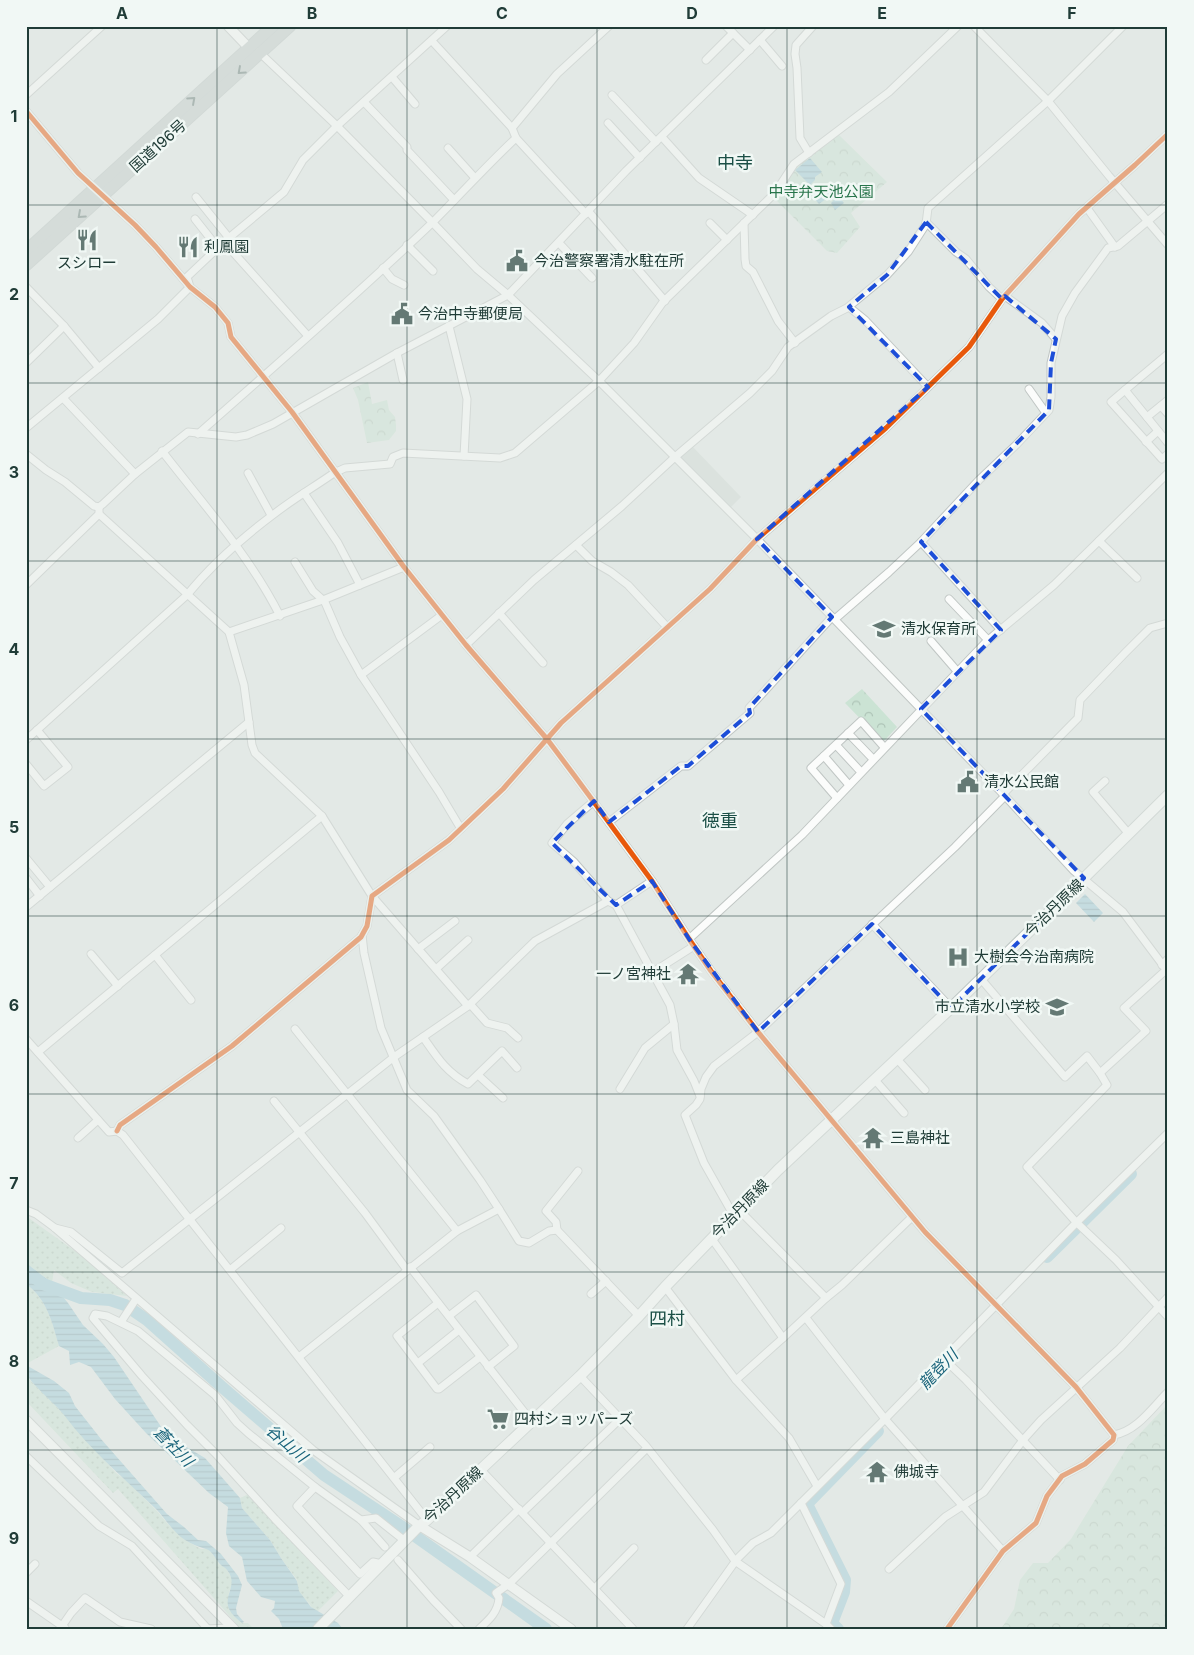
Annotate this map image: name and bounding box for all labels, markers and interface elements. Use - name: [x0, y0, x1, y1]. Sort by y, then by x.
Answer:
- text: A: [116, 3, 128, 23]
- text: B: [307, 3, 317, 23]
- text: C: [496, 3, 508, 23]
- text: D: [686, 3, 698, 23]
- text: E: [877, 3, 887, 23]
- text: F: [1067, 3, 1077, 23]
- one-way arrow: [237, 65, 246, 74]
- one-way arrow: [186, 97, 195, 106]
- text: 1: [11, 106, 17, 126]
- street label: 国道196号: [125, 115, 190, 176]
- district label: 中寺: [717, 152, 753, 173]
- park label: 中寺弁天池公園: [768, 182, 874, 201]
- one-way arrow: [78, 209, 87, 218]
- restaurant icon: スシロー: [74, 227, 100, 253]
- restaurant icon: 利鳳園: [175, 234, 201, 260]
- place label: 利鳳園: [204, 237, 249, 256]
- public building icon: 今治警察署清水駐在所: [504, 248, 530, 274]
- place label: 今治警察署清水駐在所: [534, 251, 684, 270]
- place label: スシロー: [57, 253, 117, 272]
- text: 2: [9, 284, 19, 304]
- public building icon: 今治中寺郵便局: [389, 301, 415, 327]
- place label: 今治中寺郵便局: [418, 304, 523, 323]
- text: 3: [9, 462, 19, 482]
- school or university icon: 清水保育所: [871, 616, 897, 642]
- place label: 清水保育所: [901, 619, 976, 638]
- text: 4: [9, 639, 20, 659]
- public building icon: 清水公民館: [955, 769, 981, 795]
- place label: 清水公民館: [984, 772, 1059, 791]
- district label: 徳重: [702, 810, 738, 831]
- text: 5: [9, 817, 19, 837]
- street label: 今治丹原線: [1020, 875, 1087, 941]
- hospital icon: 大樹会今治南病院: [945, 944, 971, 970]
- place label: 大樹会今治南病院: [974, 947, 1094, 966]
- temple icon: 一ノ宮神社: [675, 961, 701, 987]
- place label: 一ノ宮神社: [596, 964, 671, 983]
- school or university icon: 市立清水小学校: [1044, 994, 1070, 1020]
- text: 6: [9, 995, 19, 1015]
- place label: 市立清水小学校: [935, 997, 1040, 1016]
- temple icon: 三島神社: [860, 1125, 886, 1151]
- place label: 三島神社: [890, 1128, 950, 1147]
- text: 7: [9, 1173, 19, 1193]
- street label: 今治丹原線: [707, 1175, 773, 1242]
- district label: 四村: [649, 1308, 685, 1329]
- water label: 龍登川: [914, 1343, 963, 1393]
- text: 8: [9, 1351, 19, 1371]
- supermarket icon: 四村ショッパーズ: [485, 1406, 511, 1432]
- place label: 四村ショッパーズ: [514, 1409, 633, 1428]
- water label: 谷山川: [262, 1420, 313, 1468]
- water label: 蒼社川: [150, 1422, 199, 1472]
- temple icon: 佛城寺: [864, 1459, 890, 1485]
- street label: 今治丹原線: [419, 1462, 487, 1527]
- place label: 佛城寺: [894, 1462, 939, 1481]
- text: 9: [9, 1528, 19, 1548]

